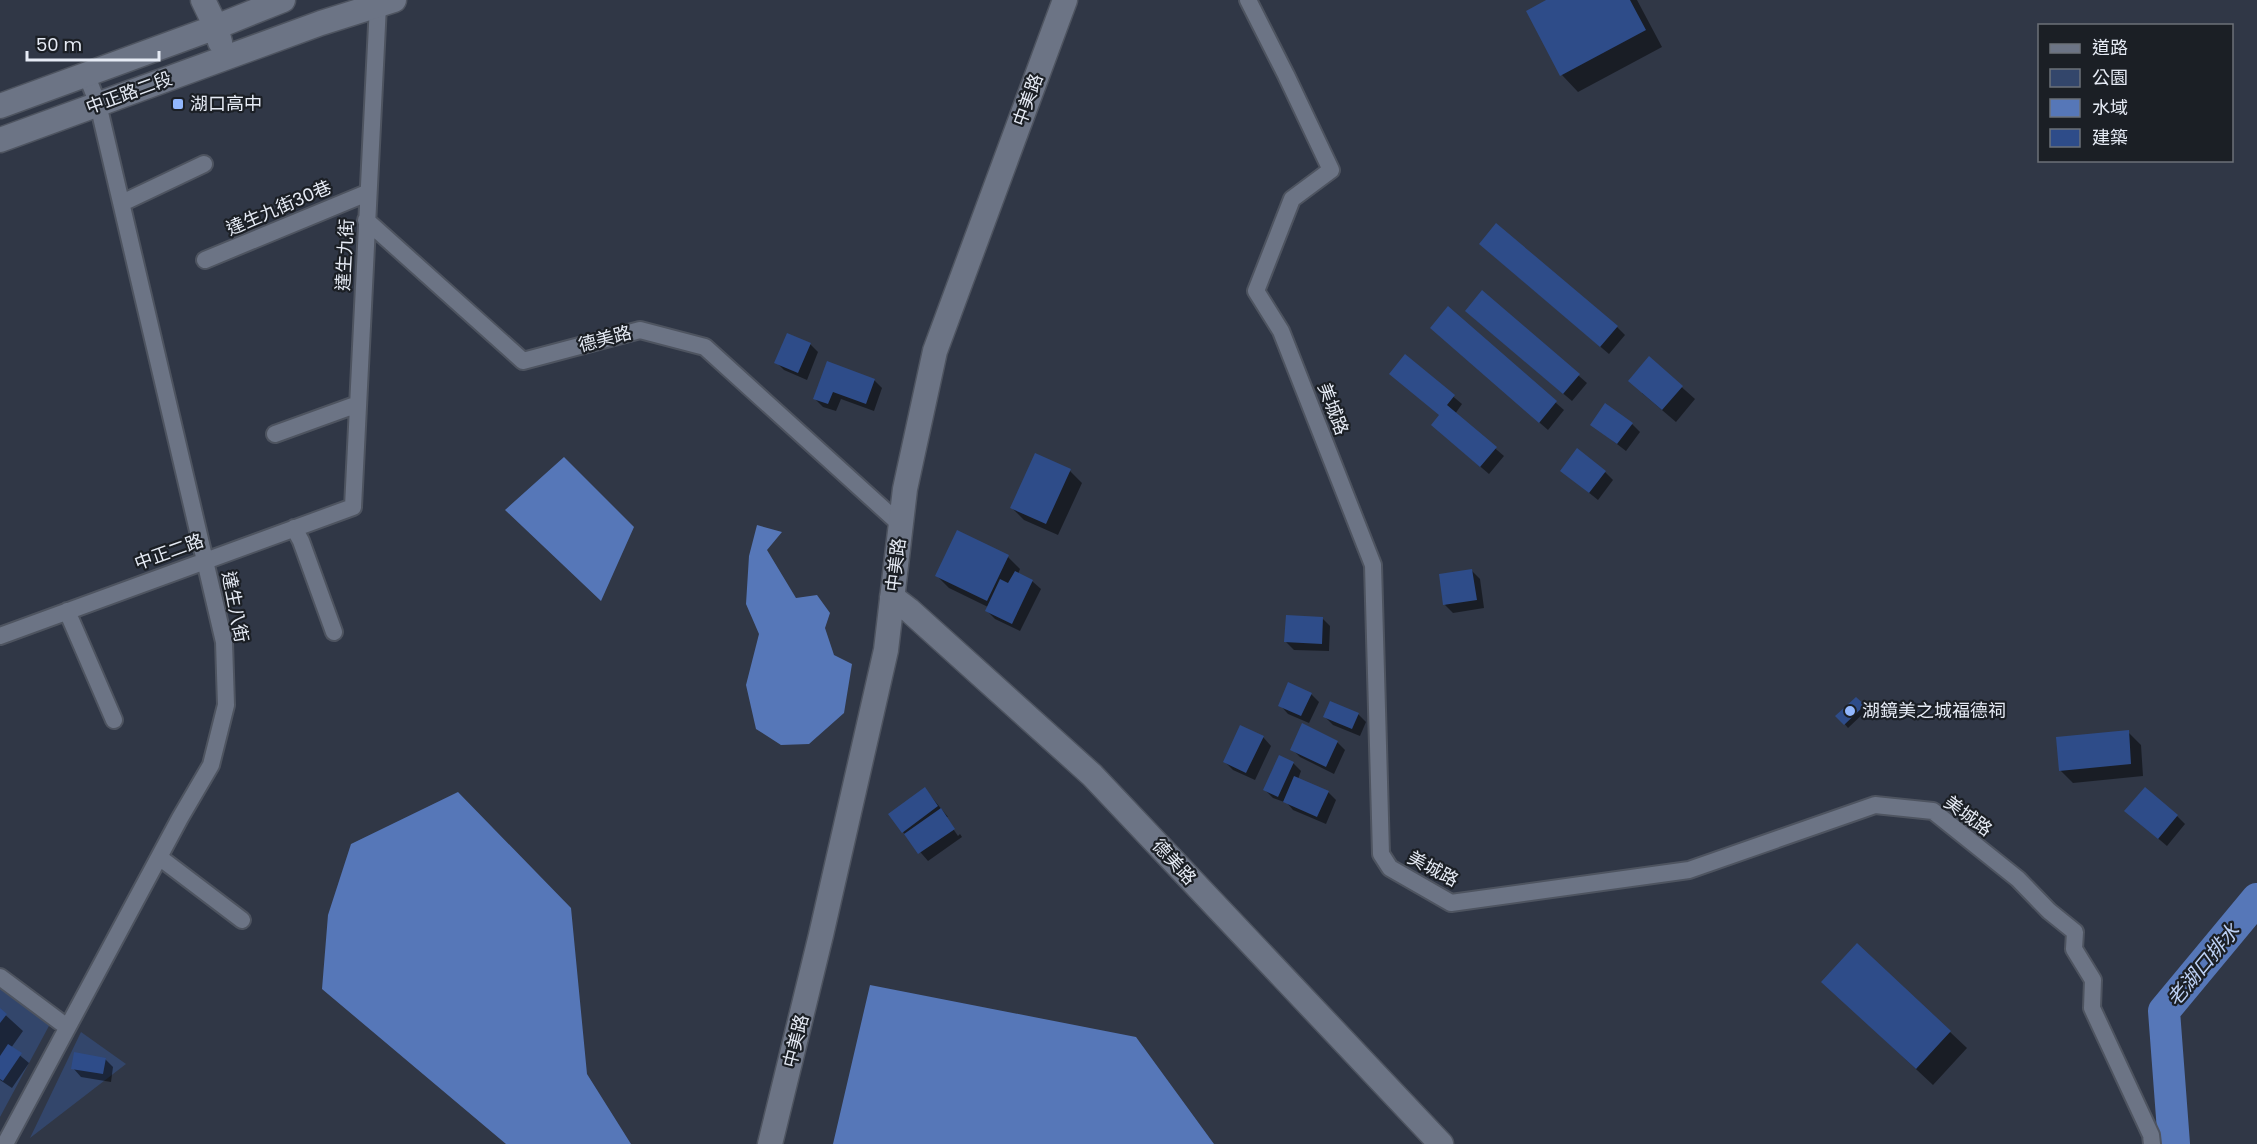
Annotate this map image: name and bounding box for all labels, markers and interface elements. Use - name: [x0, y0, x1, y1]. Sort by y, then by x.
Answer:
- scale bar: [27, 24, 159, 62]
- legend: [2038, 24, 2233, 162]
- text: 50 m: [36, 32, 82, 57]
- text: 道路: [2092, 35, 2128, 60]
- street label: 中正路二段: [82, 65, 175, 120]
- text: 公園: [2092, 65, 2128, 90]
- street label: 中美路: [1007, 70, 1049, 129]
- place label: 湖口高中: [190, 91, 262, 116]
- text: 水域: [2092, 95, 2128, 120]
- marker: 湖口高中: [171, 97, 185, 111]
- text: 建築: [2092, 125, 2128, 150]
- street label: 達生九街30巷: [222, 174, 335, 241]
- street label: 達生九街: [330, 218, 359, 292]
- street label: 德美路: [576, 319, 634, 358]
- street label: 美城路: [1312, 379, 1355, 439]
- street label: 中正二路: [131, 527, 207, 576]
- street label: 中美路: [880, 537, 911, 593]
- street label: 達生八街: [216, 569, 255, 645]
- place label: 湖鏡美之城福德祠: [1862, 698, 2006, 723]
- marker: 湖鏡美之城福德祠: [1843, 704, 1857, 718]
- street label: 美城路: [1939, 790, 1997, 842]
- street label: 德美路: [1147, 833, 1202, 890]
- street label: 美城路: [1404, 845, 1463, 892]
- water label: 老湖口排水: [2160, 917, 2247, 1012]
- street label: 中美路: [777, 1012, 814, 1070]

